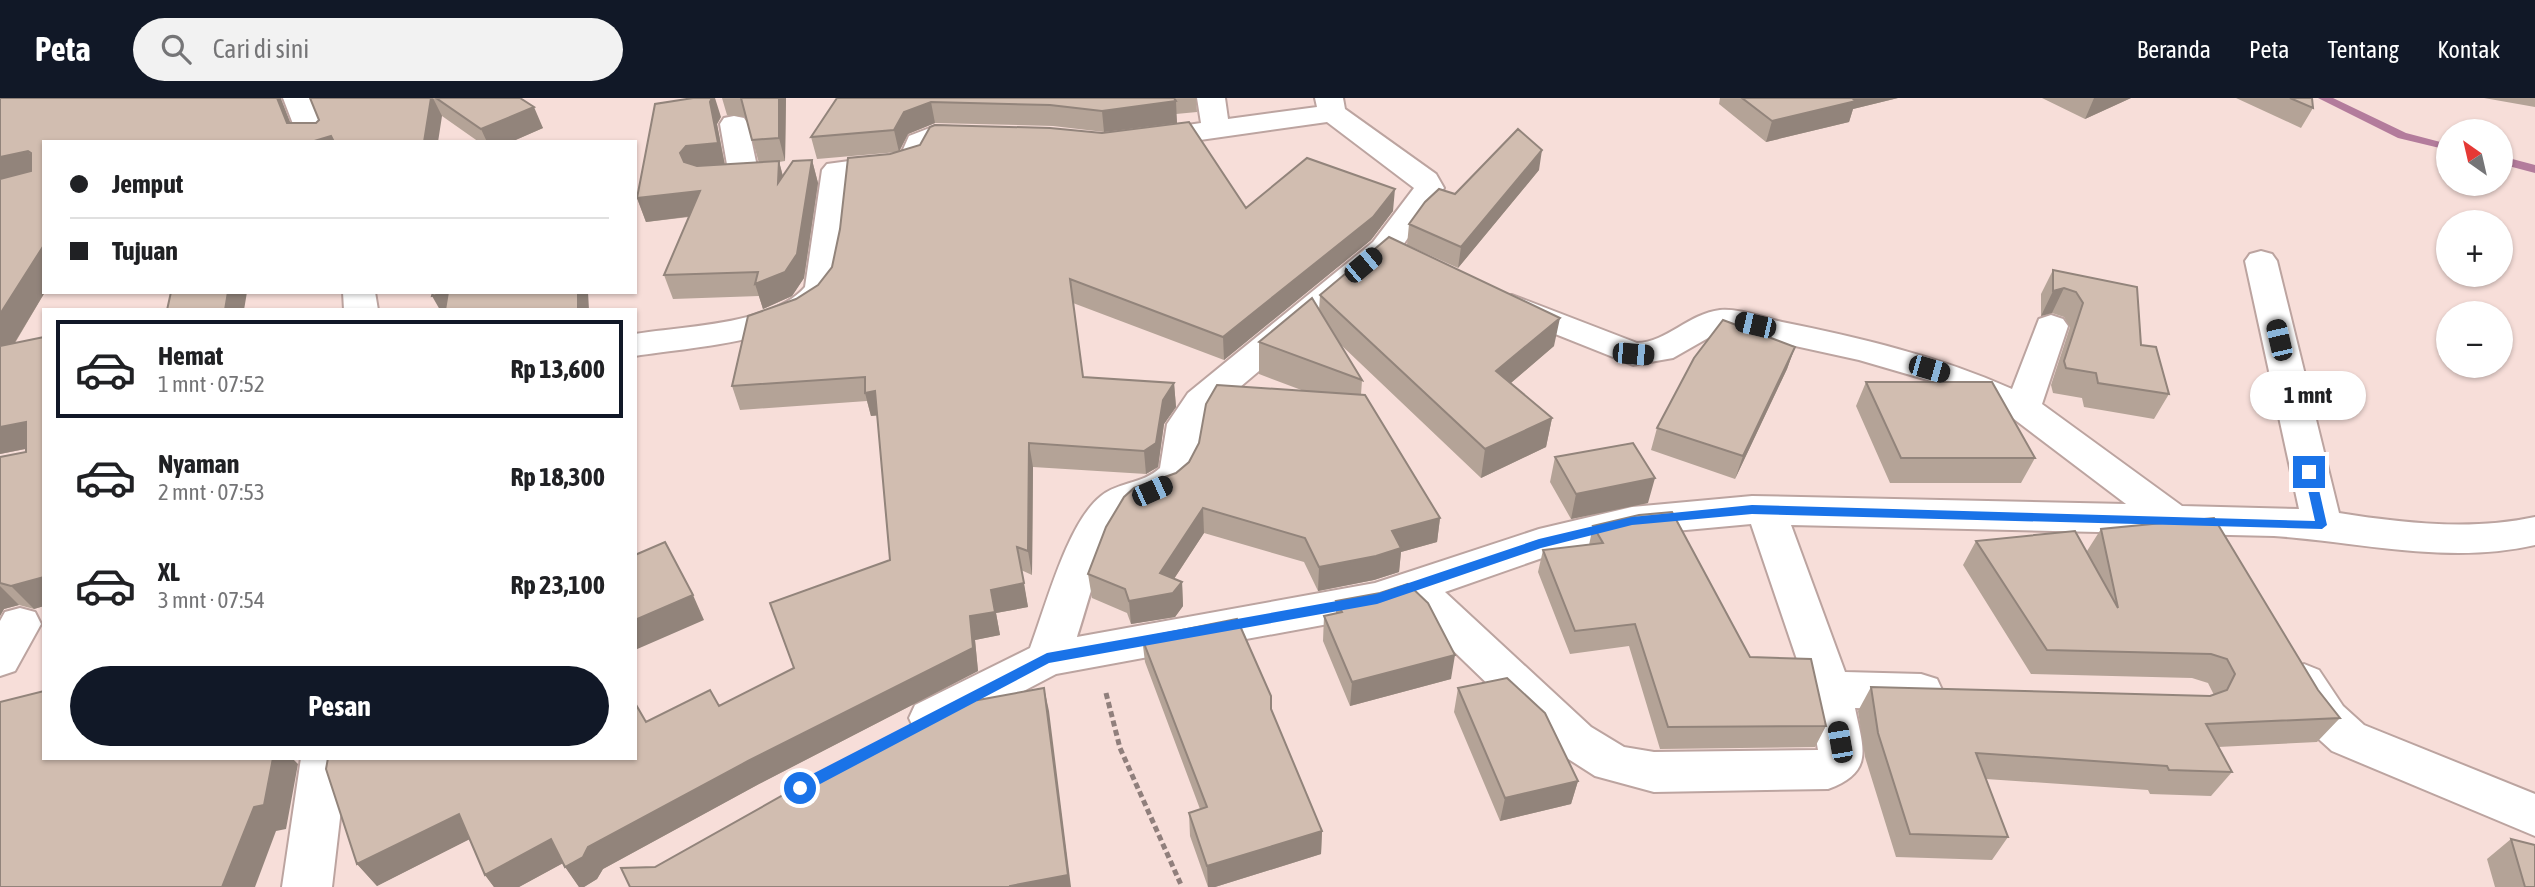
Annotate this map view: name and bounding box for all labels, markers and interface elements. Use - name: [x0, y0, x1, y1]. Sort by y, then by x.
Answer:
- search box: [133, 18, 623, 81]
- text: Peta: [35, 30, 91, 68]
- icon: search: [157, 30, 195, 68]
- text: Cari di sini: [213, 34, 309, 64]
- text: Beranda: [2137, 36, 2211, 63]
- text: Peta: [2249, 36, 2289, 63]
- text: Tentang: [2327, 36, 2399, 63]
- text: Kontak: [2437, 36, 2500, 63]
- north arrow: [2436, 119, 2513, 196]
- map controls: [2436, 119, 2513, 378]
- text: Jemput: [112, 169, 183, 199]
- button: +: [2436, 210, 2513, 287]
- text: Tujuan: [112, 236, 178, 266]
- car: [1341, 243, 1386, 287]
- button: −: [2436, 301, 2513, 378]
- car: [1733, 310, 1778, 340]
- car: [2265, 317, 2294, 363]
- icon: car: [74, 338, 137, 401]
- text: Hemat: [158, 341, 223, 371]
- car: [1612, 342, 1655, 366]
- car: [1906, 353, 1953, 385]
- text: Rp 13,600: [510, 354, 605, 384]
- callout: 1 mnt: [2251, 370, 2367, 420]
- text: 1 mnt · 07:52: [158, 371, 265, 397]
- text: 1 mnt: [2284, 382, 2332, 408]
- icon: car: [74, 446, 137, 509]
- text: Nyaman: [158, 449, 239, 479]
- route end: [2293, 456, 2325, 488]
- text: Rp 18,300: [510, 462, 605, 492]
- car: [1129, 473, 1176, 509]
- text: 2 mnt · 07:53: [158, 479, 265, 505]
- icon: car: [74, 554, 137, 617]
- text: XL: [158, 557, 180, 587]
- text: Rp 23,100: [510, 570, 605, 600]
- text: 3 mnt · 07:54: [158, 587, 265, 613]
- button: Pesan: [70, 666, 609, 746]
- car: [1827, 719, 1854, 765]
- route start: [784, 772, 816, 804]

